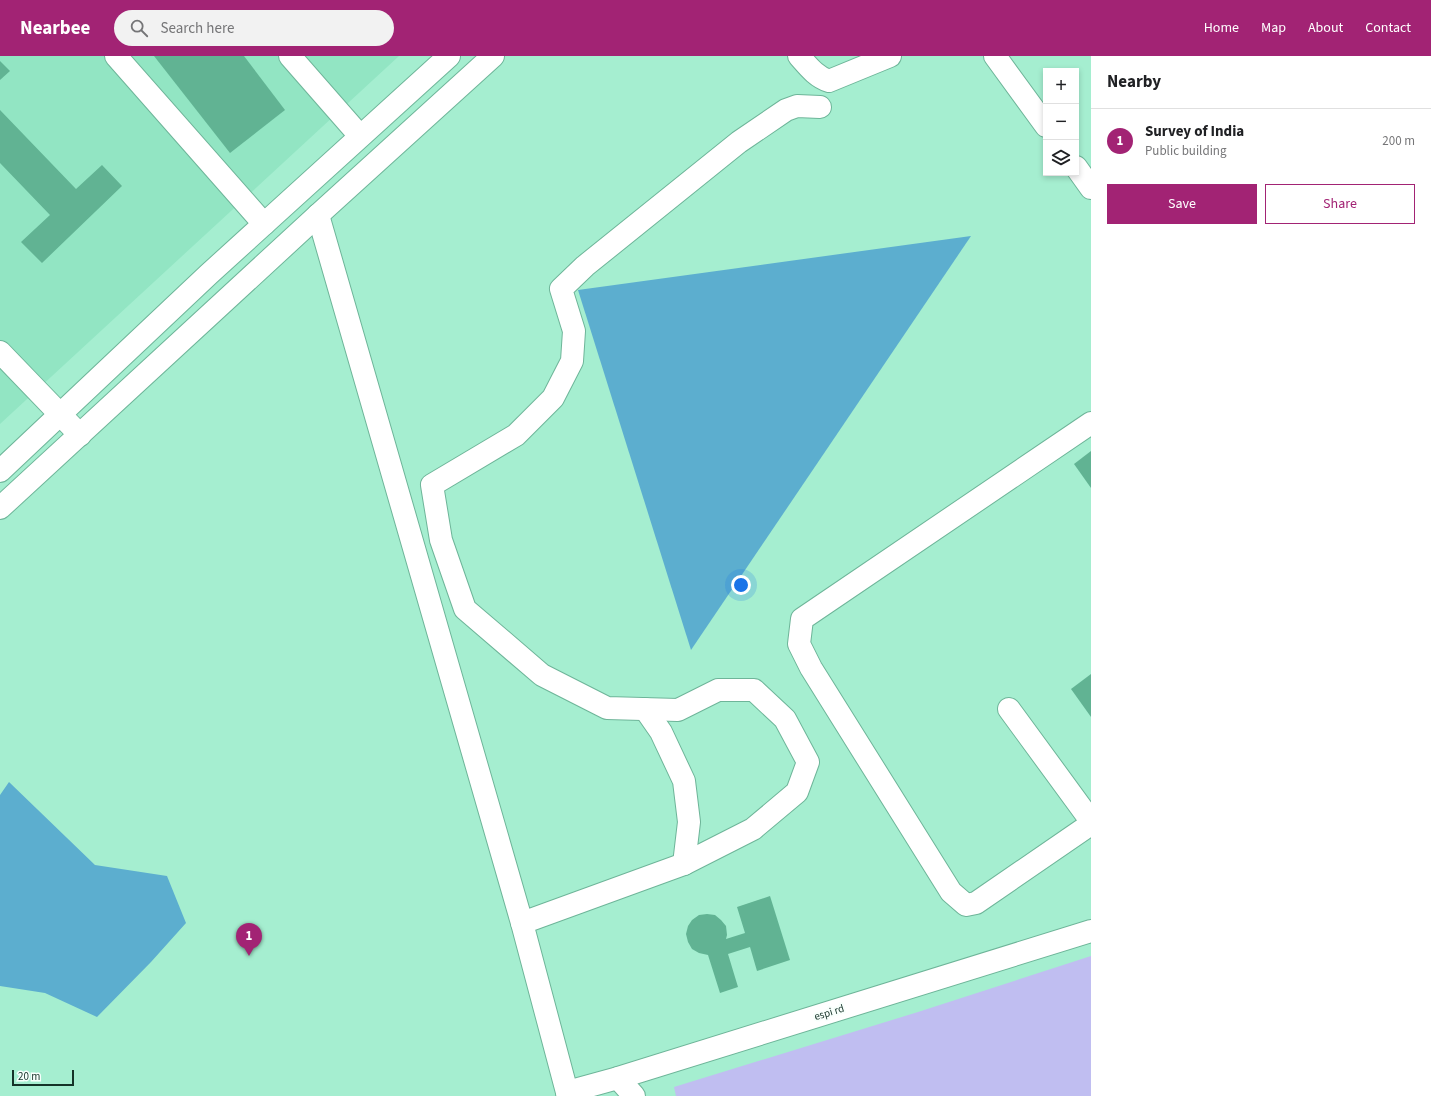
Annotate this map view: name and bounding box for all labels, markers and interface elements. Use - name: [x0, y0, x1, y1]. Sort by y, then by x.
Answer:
- search box: [114, 10, 394, 46]
- text: Nearbee: [20, 15, 90, 42]
- icon: search: [128, 17, 150, 39]
- text: Search here: [160, 18, 234, 39]
- text: Home: [1204, 18, 1239, 38]
- text: Map: [1261, 18, 1286, 38]
- text: About: [1308, 18, 1343, 38]
- text: Contact: [1365, 18, 1411, 38]
- map controls: [1043, 68, 1079, 176]
- button: +: [1043, 68, 1079, 104]
- text: Nearby: [1107, 70, 1161, 94]
- button: −: [1043, 104, 1079, 140]
- text: Survey of India: [1145, 121, 1244, 142]
- text: 1: [1117, 132, 1123, 150]
- text: 200 m: [1382, 132, 1415, 150]
- button: layers: [1043, 140, 1079, 176]
- text: Public building: [1145, 142, 1227, 160]
- button: Save: [1107, 184, 1257, 224]
- button: Share: [1265, 184, 1415, 224]
- your location: [731, 575, 751, 595]
- pin: 1: [236, 923, 262, 956]
- street label: espi rd: [812, 1001, 846, 1024]
- scale bar: [12, 1068, 74, 1087]
- text: 20 m: [18, 1069, 40, 1084]

